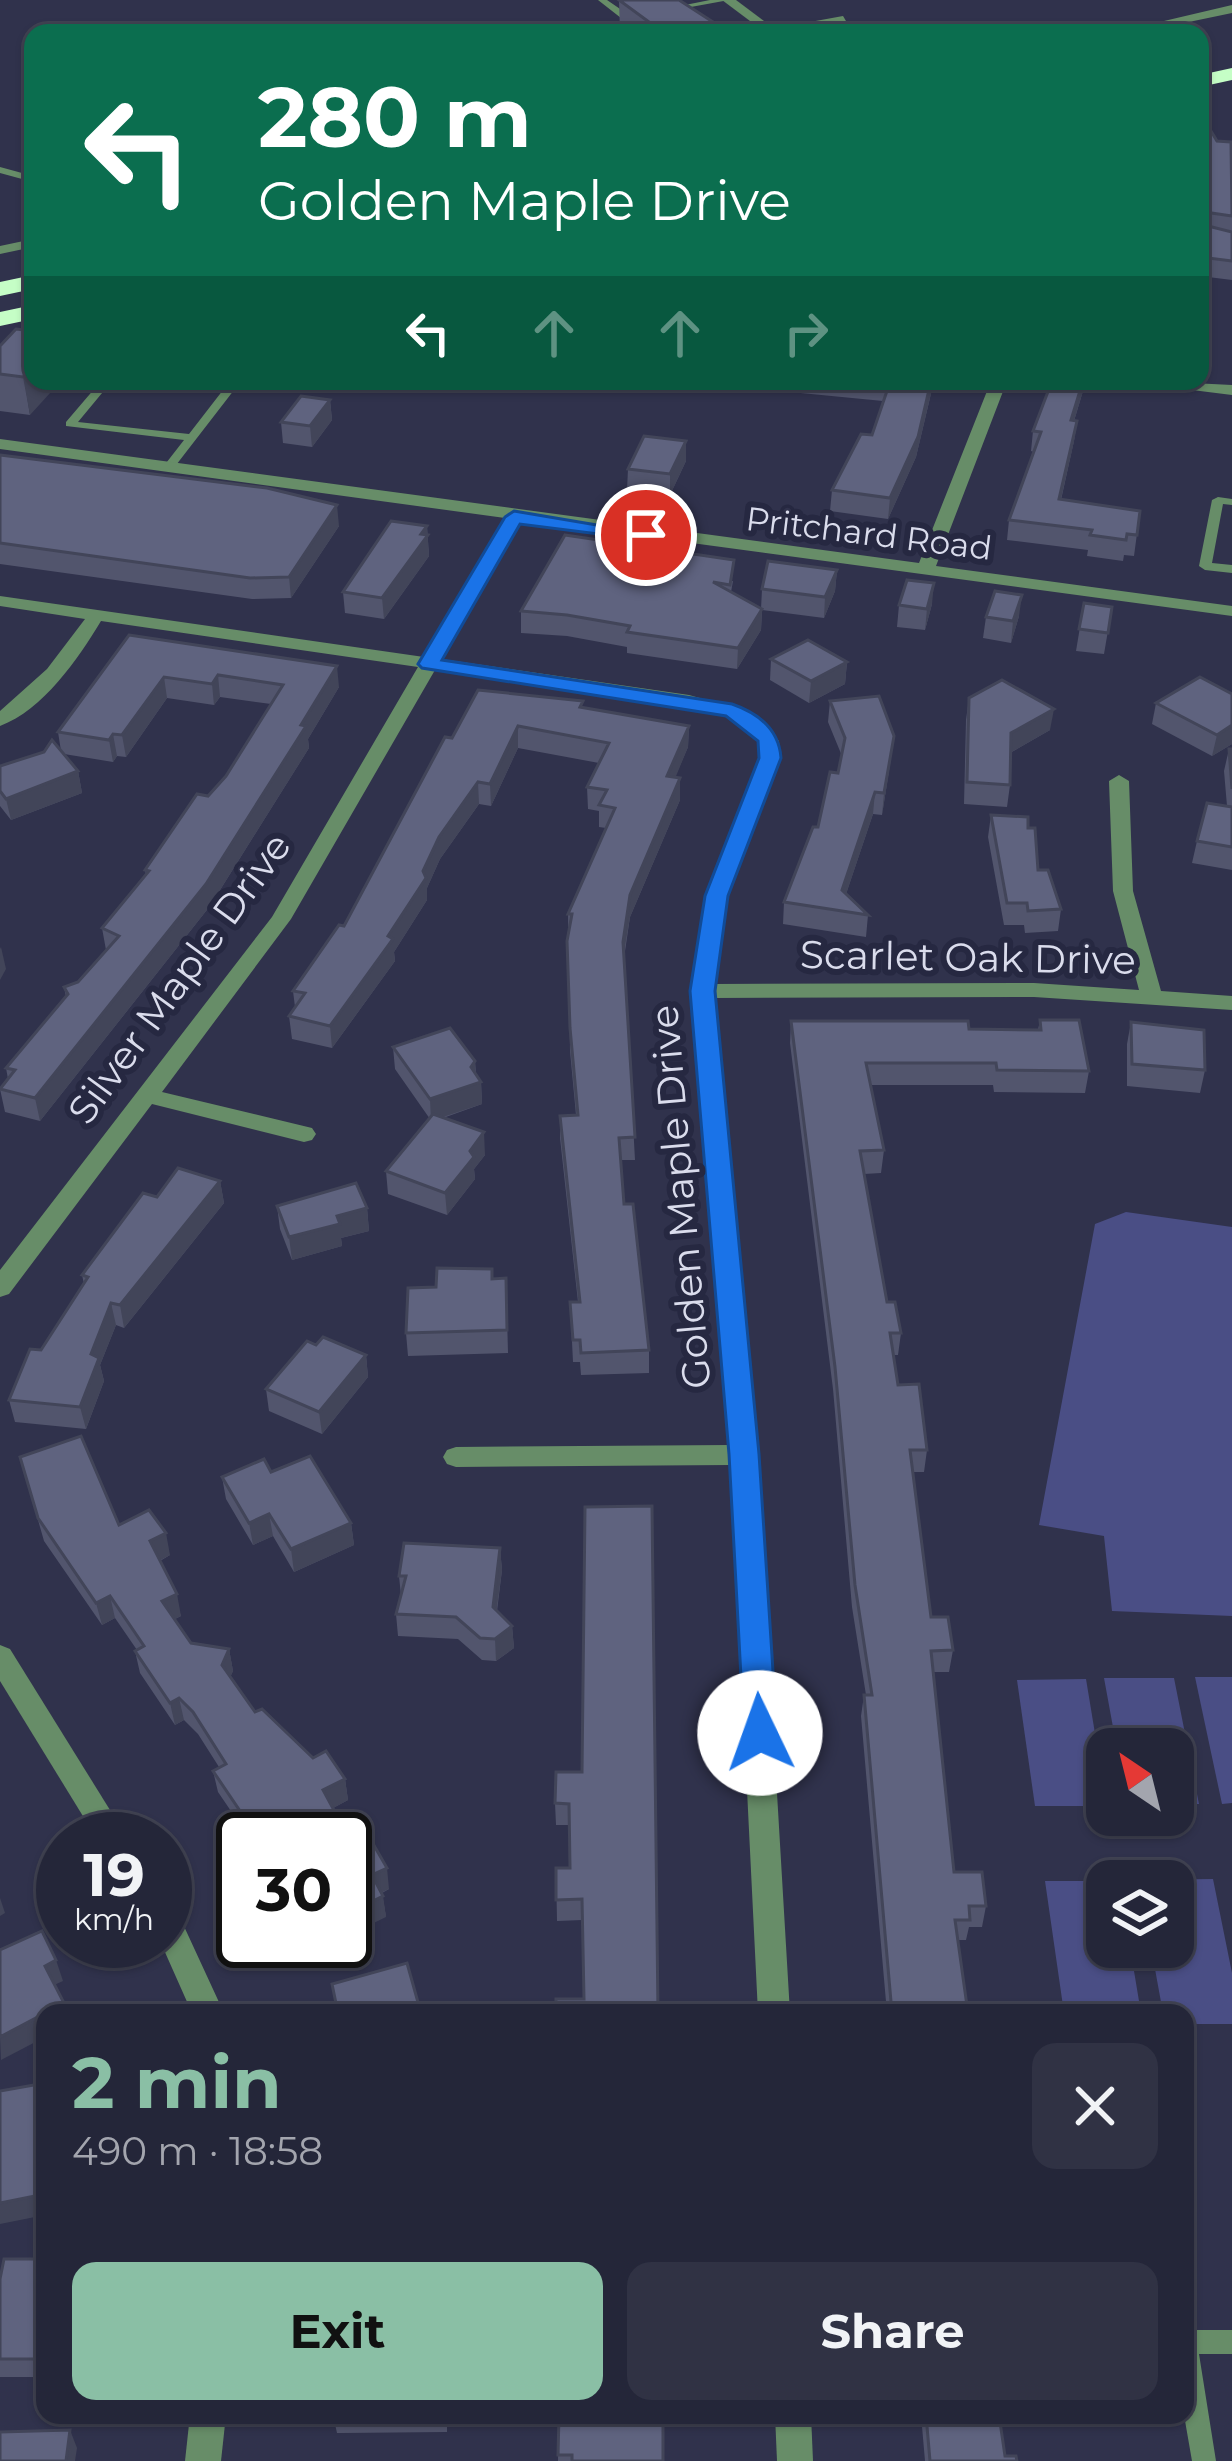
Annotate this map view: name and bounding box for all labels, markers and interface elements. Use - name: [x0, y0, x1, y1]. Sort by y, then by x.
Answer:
- text: 280 m: [258, 66, 532, 168]
- icon: left: [60, 72, 216, 228]
- text: Golden Maple Drive: [258, 168, 791, 234]
- icon: left: [395, 300, 461, 366]
- icon: ahead: [521, 300, 587, 366]
- icon: ahead: [647, 300, 713, 366]
- icon: right: [773, 300, 839, 366]
- pin: [595, 484, 697, 586]
- street label: Pritchard Road: [744, 498, 994, 568]
- icon: arrive: [613, 502, 679, 568]
- street label: Silver Maple Drive: [57, 823, 301, 1133]
- street label: Scarlet Oak Drive: [800, 930, 1136, 984]
- street label: Golden Maple Drive: [639, 1003, 721, 1391]
- position arrow: [697, 1670, 823, 1796]
- north arrow: [1086, 1728, 1194, 1836]
- map controls: [1086, 1728, 1194, 1968]
- speed limit sign: 30: [216, 1812, 372, 1968]
- text: 19: [83, 1838, 145, 1911]
- button: layers: [1086, 1860, 1194, 1968]
- text: km/h: [74, 1901, 154, 1938]
- text: 2 min: [72, 2038, 282, 2126]
- button: close: [1032, 2043, 1158, 2169]
- text: 490 m · 18:58: [72, 2127, 323, 2175]
- button: Exit: [72, 2262, 603, 2400]
- button: Share: [627, 2262, 1158, 2400]

